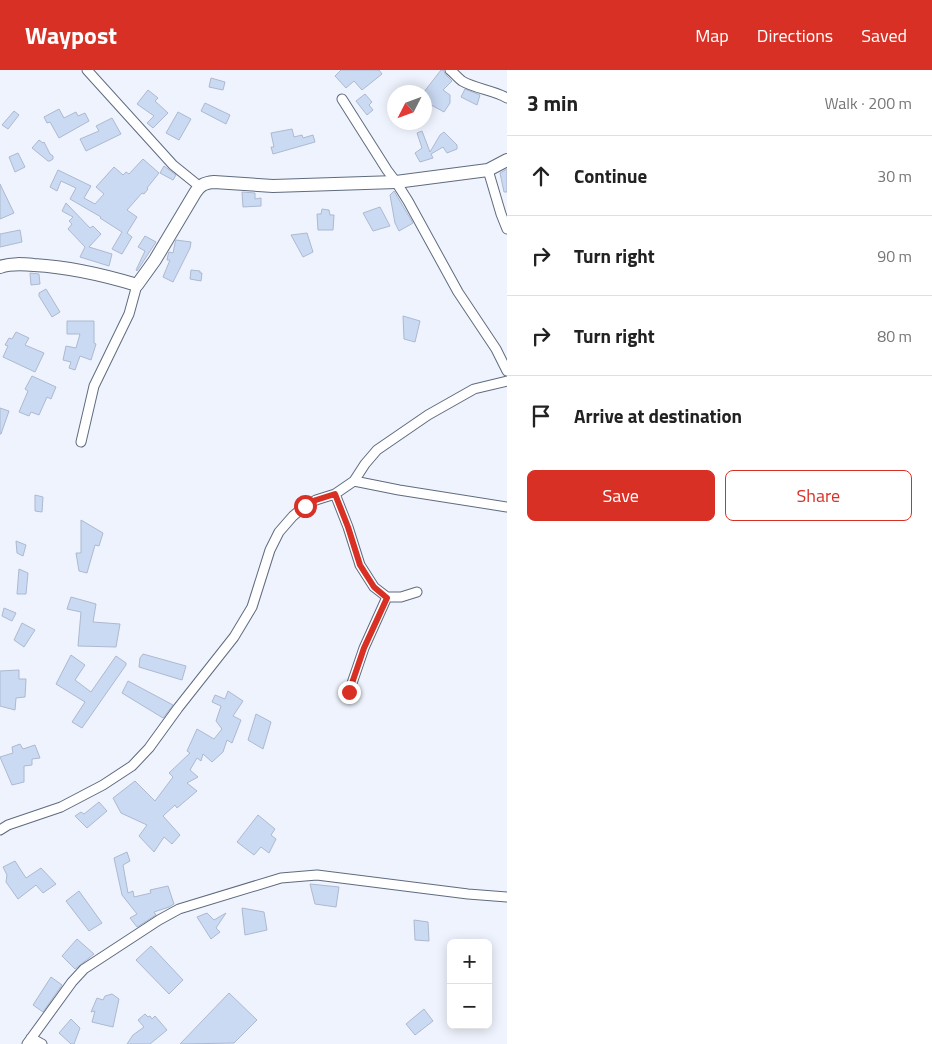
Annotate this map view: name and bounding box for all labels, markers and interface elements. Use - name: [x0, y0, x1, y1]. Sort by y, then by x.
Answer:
- text: Waypost: [25, 17, 117, 53]
- text: Map: [695, 22, 729, 49]
- text: Directions: [757, 22, 833, 49]
- text: Saved: [861, 22, 907, 49]
- north arrow: [387, 85, 432, 130]
- text: 3 min: [527, 87, 578, 119]
- text: Walk · 200 m: [824, 91, 912, 115]
- text: Continue: [574, 161, 647, 190]
- icon: ahead: [527, 162, 555, 190]
- text: 30 m: [877, 164, 912, 188]
- text: Turn right: [574, 241, 655, 270]
- icon: right: [527, 242, 555, 270]
- text: 90 m: [877, 244, 912, 268]
- text: Turn right: [574, 321, 655, 350]
- icon: right: [527, 322, 555, 350]
- text: 80 m: [877, 324, 912, 348]
- text: Arrive at destination: [574, 401, 742, 430]
- icon: arrive: [527, 402, 555, 430]
- button: Save: [527, 470, 715, 521]
- button: Share: [725, 470, 912, 521]
- route start: [294, 495, 317, 518]
- route end: [338, 681, 361, 704]
- map controls: [447, 939, 492, 1029]
- button: +: [447, 939, 492, 984]
- button: −: [447, 984, 492, 1029]

